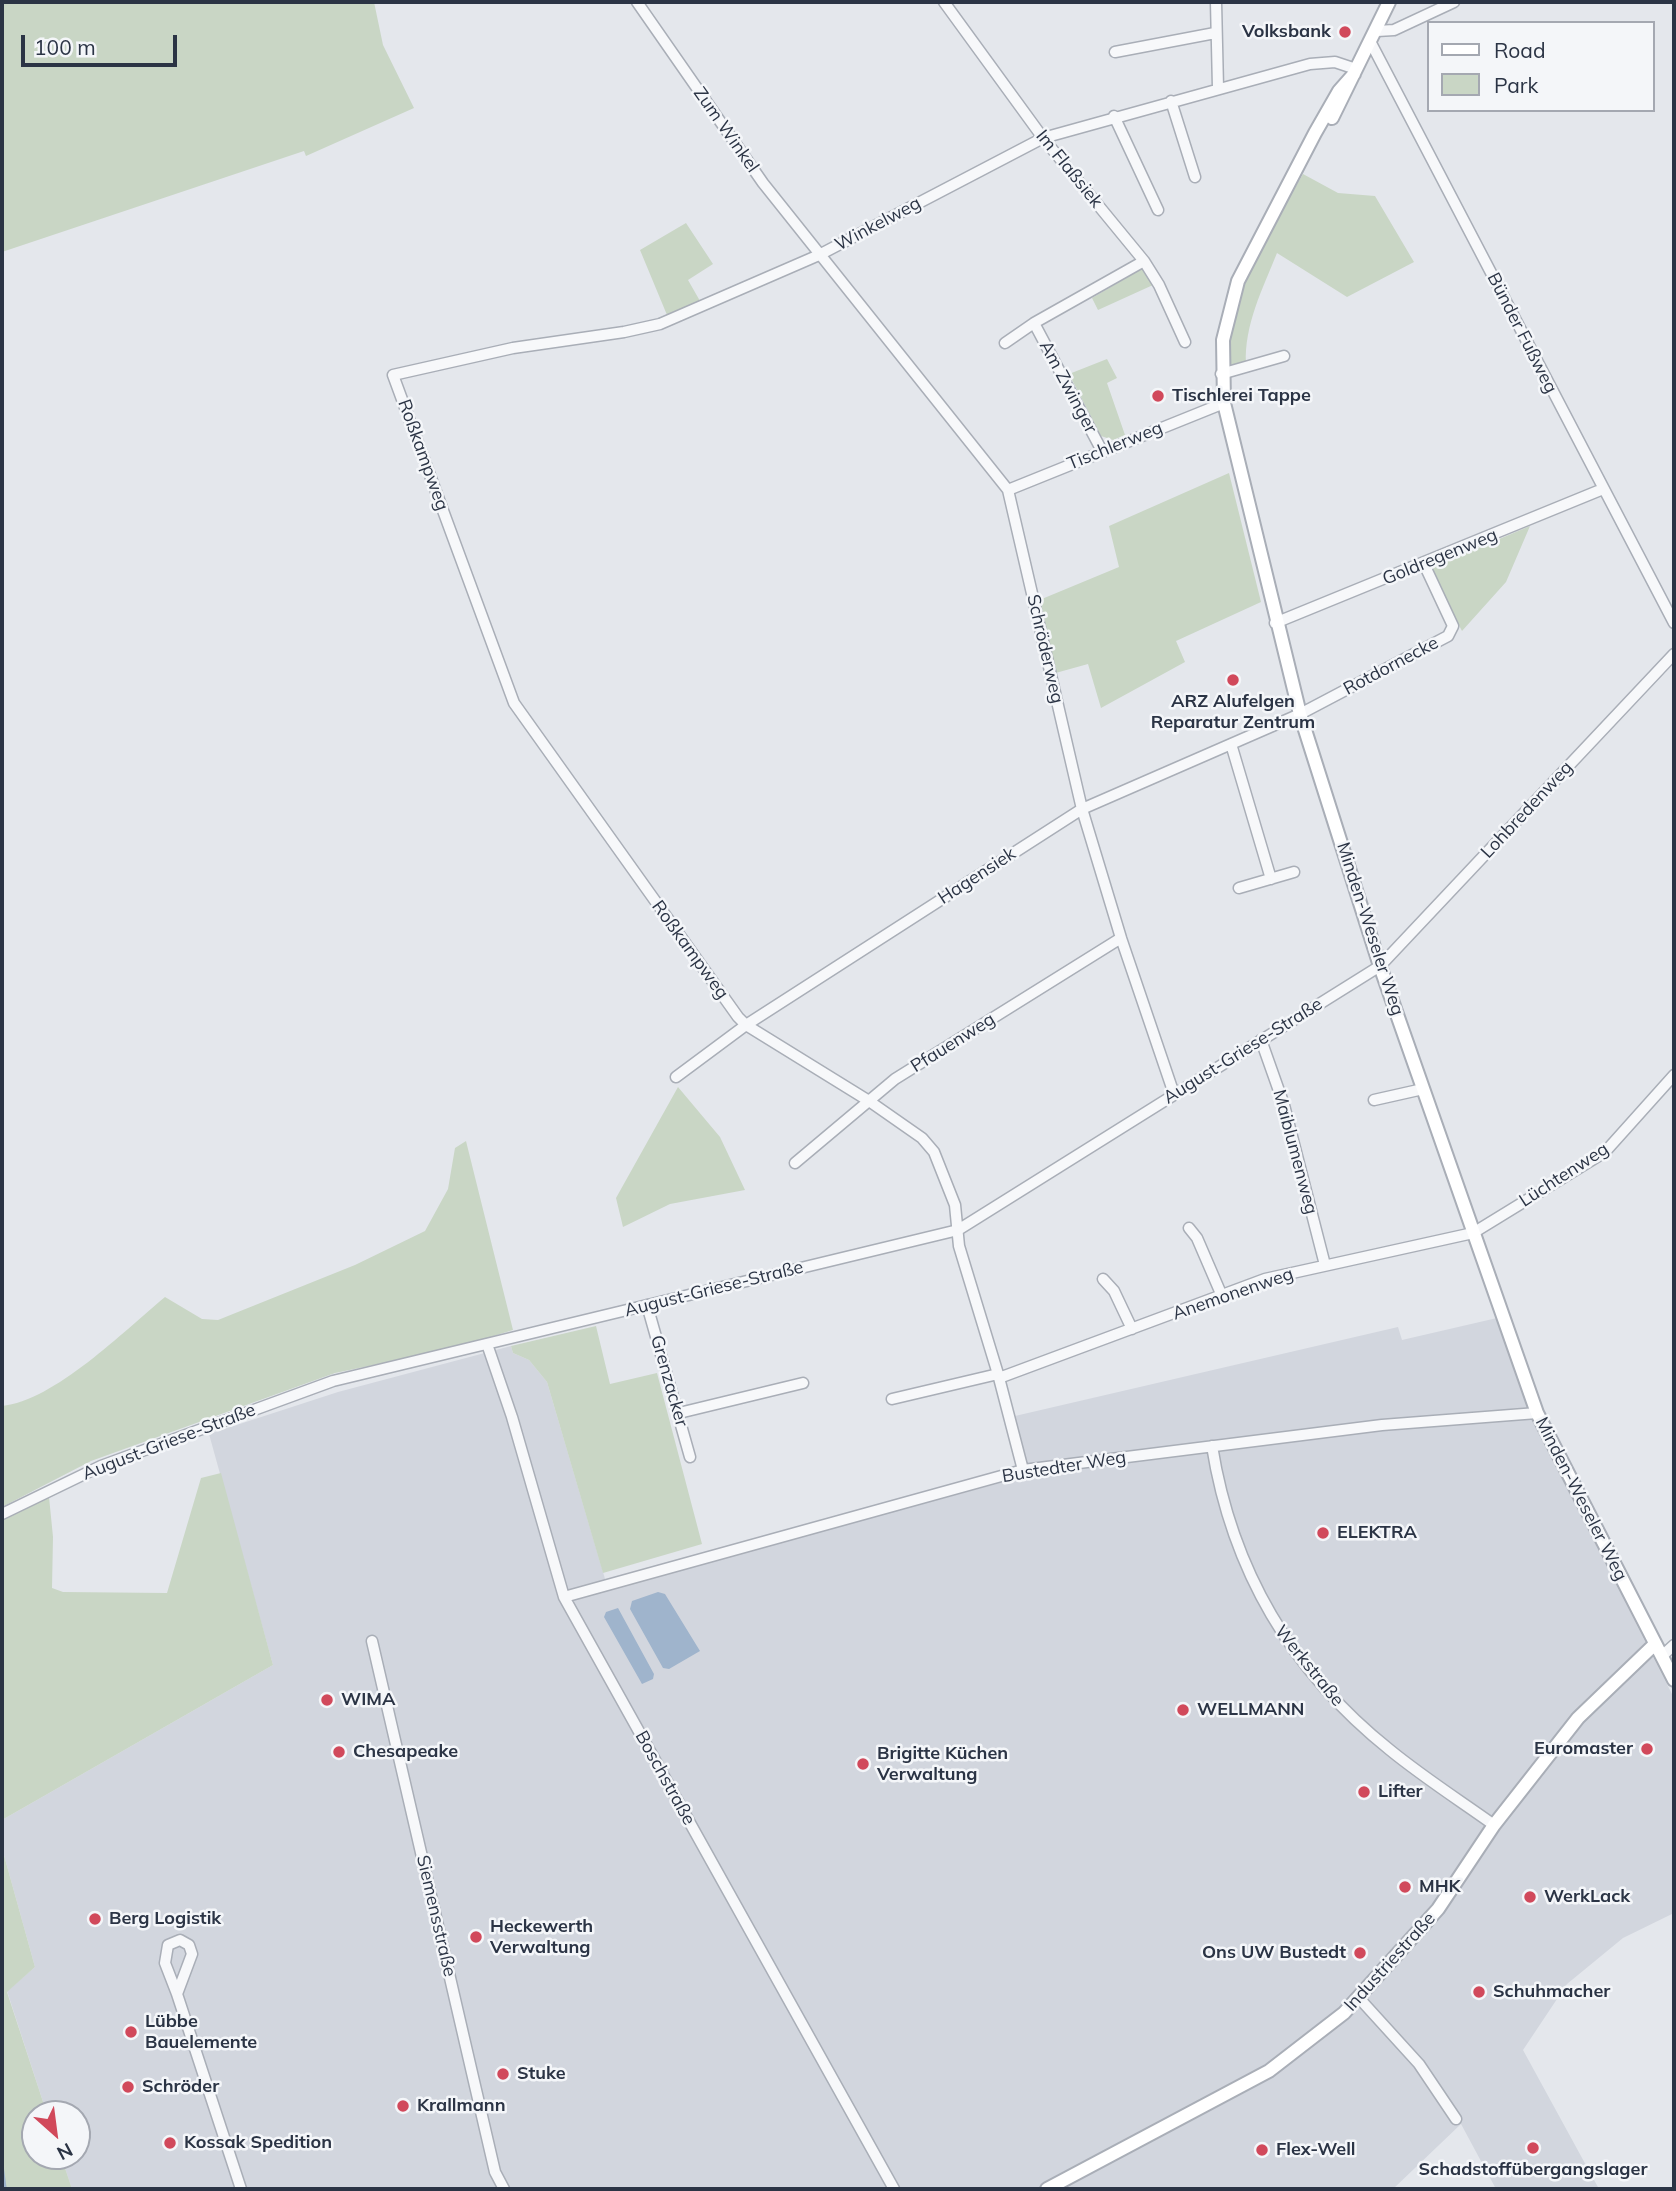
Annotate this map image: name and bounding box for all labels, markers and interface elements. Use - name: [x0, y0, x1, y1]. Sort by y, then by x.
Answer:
- scale bar: [24, 21, 180, 65]
- place label: Volksbank: [1242, 21, 1331, 43]
- legend: [1428, 21, 1655, 112]
- marker: Volksbank: [1337, 24, 1353, 40]
- text: 100 m: [34, 34, 96, 60]
- text: Road: [1494, 37, 1545, 63]
- text: Park: [1494, 72, 1538, 98]
- street label: Zum Winkel: [689, 83, 763, 177]
- street label: Im Flaßsiek: [1031, 126, 1107, 212]
- street label: Winkelweg: [831, 192, 925, 256]
- street label: Bünder Fußweg: [1482, 269, 1562, 397]
- street label: Am Zwinger: [1035, 337, 1101, 437]
- place label: Tischlerei Tappe: [1172, 385, 1311, 407]
- marker: Tischlerei Tappe: [1150, 388, 1166, 404]
- street label: Roßkampweg: [393, 397, 453, 513]
- street label: Tischlerweg: [1064, 417, 1166, 475]
- street label: Goldregenweg: [1379, 524, 1501, 590]
- street label: Schröderweg: [1022, 592, 1068, 706]
- street label: Rotdornecke: [1340, 632, 1442, 700]
- marker: ARZ Alufelgen Reparatur Zentrum: [1225, 672, 1241, 688]
- place label: ARZ Alufelgen Reparatur Zentrum: [1151, 691, 1315, 734]
- street label: Lohbredenweg: [1477, 757, 1577, 863]
- street label: Minden-Weseler Weg: [1332, 840, 1408, 1018]
- street label: Hagensiek: [934, 843, 1020, 909]
- street label: Roßkampweg: [647, 897, 733, 1003]
- street label: August-Griese-Straße: [1159, 993, 1327, 1109]
- street label: Pfauenweg: [907, 1009, 999, 1077]
- street label: Maiblumenweg: [1268, 1087, 1322, 1217]
- street label: Lüchtenweg: [1515, 1138, 1613, 1212]
- street label: August-Griese-Straße: [622, 1256, 806, 1322]
- street label: Anemonenweg: [1170, 1263, 1296, 1325]
- street label: Grenzacker: [646, 1333, 692, 1429]
- street label: August-Griese-Straße: [79, 1399, 259, 1485]
- street label: Minden-Weseler Weg: [1530, 1414, 1632, 1584]
- street label: Bustedter Weg: [1001, 1447, 1127, 1487]
- place label: ELEKTRA: [1337, 1522, 1417, 1544]
- marker: ELEKTRA: [1315, 1525, 1331, 1541]
- street label: Werkstraße: [1270, 1621, 1348, 1711]
- place label: WIMA: [341, 1689, 395, 1711]
- marker: WIMA: [319, 1692, 335, 1708]
- place label: WELLMANN: [1197, 1699, 1304, 1721]
- marker: WELLMANN: [1175, 1702, 1191, 1718]
- street label: Boschstraße: [630, 1727, 700, 1829]
- place label: Euromaster: [1534, 1738, 1633, 1760]
- place label: Chesapeake: [353, 1741, 458, 1763]
- marker: Euromaster: [1639, 1741, 1655, 1757]
- place label: Brigitte Küchen Verwaltung: [877, 1743, 1008, 1786]
- marker: Chesapeake: [331, 1744, 347, 1760]
- marker: Brigitte Küchen Verwaltung: [855, 1756, 871, 1772]
- place label: Lifter: [1378, 1781, 1423, 1803]
- marker: Lifter: [1356, 1784, 1372, 1800]
- street label: Siemensstraße: [412, 1853, 460, 1979]
- place label: MHK: [1419, 1876, 1461, 1898]
- marker: MHK: [1397, 1879, 1413, 1895]
- place label: WerkLack: [1544, 1886, 1630, 1908]
- marker: WerkLack: [1522, 1889, 1538, 1905]
- place label: Berg Logistik: [109, 1908, 221, 1930]
- street label: Industriestraße: [1340, 1908, 1440, 2016]
- marker: Berg Logistik: [87, 1911, 103, 1927]
- place label: Heckewerth Verwaltung: [490, 1916, 593, 1958]
- marker: Heckewerth Verwaltung: [468, 1929, 484, 1945]
- place label: Ons UW Bustedt: [1202, 1942, 1346, 1964]
- marker: Ons UW Bustedt: [1352, 1945, 1368, 1961]
- place label: Schuhmacher: [1493, 1981, 1610, 2003]
- marker: Schuhmacher: [1471, 1984, 1487, 2000]
- place label: Lübbe Bauelemente: [145, 2011, 257, 2054]
- marker: Lübbe Bauelemente: [123, 2024, 139, 2040]
- place label: Stuke: [517, 2063, 566, 2085]
- marker: Stuke: [495, 2066, 511, 2082]
- place label: Schröder: [142, 2076, 219, 2098]
- marker: Schröder: [120, 2079, 136, 2095]
- place label: Krallmann: [417, 2095, 506, 2117]
- marker: Krallmann: [395, 2098, 411, 2114]
- north arrow: [21, 2100, 91, 2170]
- place label: Kossak Spedition: [184, 2132, 332, 2154]
- marker: Kossak Spedition: [162, 2135, 178, 2151]
- text: N: [53, 2138, 77, 2166]
- place label: Flex-Well: [1276, 2139, 1356, 2161]
- marker: Schadstoffübergangslager: [1525, 2140, 1541, 2156]
- marker: Flex-Well: [1254, 2142, 1270, 2158]
- place label: Schadstoffübergangslager: [1418, 2159, 1648, 2181]

